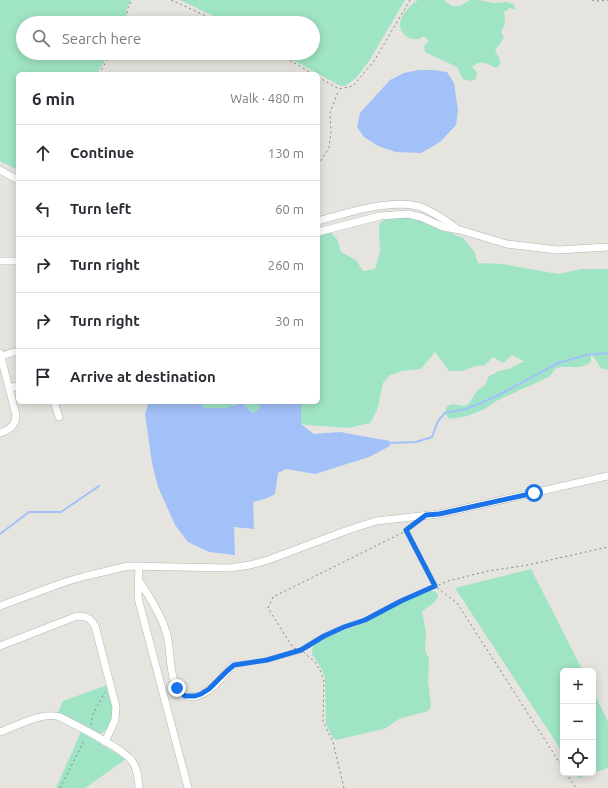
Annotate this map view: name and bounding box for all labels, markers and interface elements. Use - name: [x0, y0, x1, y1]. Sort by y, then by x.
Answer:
- search box: [16, 16, 320, 60]
- icon: search: [30, 27, 52, 49]
- text: Search here: [62, 30, 141, 47]
- text: 6 min: [32, 89, 75, 108]
- text: Walk · 480 m: [230, 91, 304, 105]
- icon: ahead: [32, 142, 54, 164]
- text: Continue: [70, 144, 134, 161]
- text: 130 m: [268, 146, 304, 160]
- icon: left: [32, 198, 54, 220]
- text: Turn left: [70, 200, 131, 217]
- text: 60 m: [275, 202, 304, 216]
- icon: right: [32, 254, 54, 276]
- text: Turn right: [70, 256, 140, 273]
- text: 260 m: [268, 258, 304, 272]
- icon: right: [32, 310, 54, 332]
- text: Turn right: [70, 312, 140, 329]
- text: 30 m: [275, 314, 304, 328]
- icon: arrive: [32, 366, 54, 388]
- text: Arrive at destination: [70, 368, 216, 385]
- route start: [525, 484, 543, 502]
- map controls: [560, 668, 596, 776]
- button: +: [560, 668, 596, 704]
- route end: [168, 679, 186, 697]
- button: −: [560, 704, 596, 740]
- button: locate: [560, 740, 596, 776]

